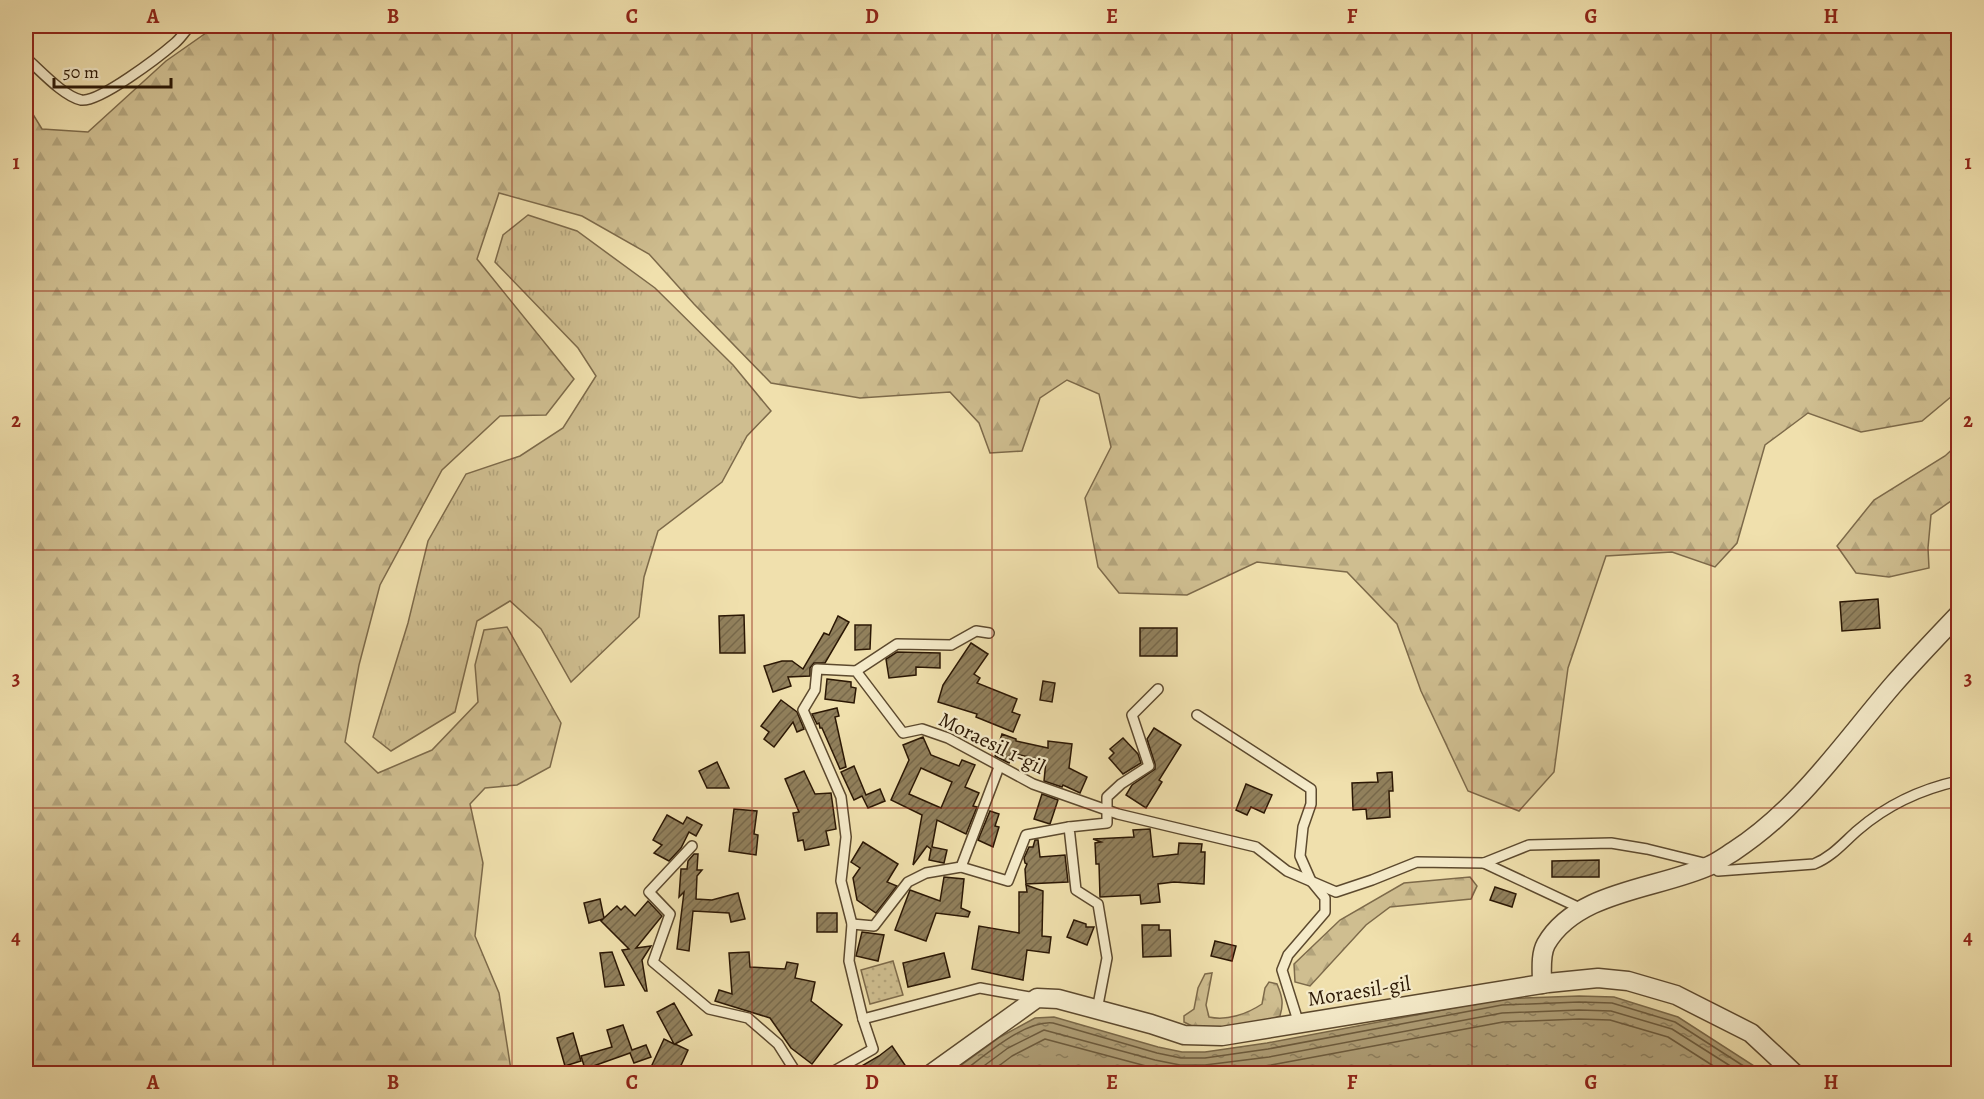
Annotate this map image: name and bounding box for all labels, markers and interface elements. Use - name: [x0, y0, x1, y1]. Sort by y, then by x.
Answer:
- text: A: [146, 3, 160, 30]
- text: B: [387, 3, 399, 30]
- text: C: [626, 3, 638, 30]
- text: D: [865, 3, 879, 30]
- text: E: [1106, 3, 1118, 30]
- text: F: [1347, 3, 1358, 30]
- text: G: [1584, 3, 1598, 30]
- text: H: [1824, 3, 1839, 30]
- scale bar: [54, 51, 171, 89]
- text: 50 m: [63, 60, 99, 84]
- text: 1: [12, 149, 20, 176]
- text: 1: [1964, 149, 1972, 176]
- text: 2: [11, 407, 21, 434]
- text: 2: [1963, 407, 1973, 434]
- text: 3: [12, 665, 20, 692]
- text: 3: [1964, 665, 1972, 692]
- street label: Moraesil 1-gil: [934, 705, 1050, 781]
- text: 4: [11, 924, 21, 951]
- text: 4: [1963, 924, 1973, 951]
- street label: Moraesil-gil: [1306, 969, 1412, 1013]
- text: A: [146, 1069, 160, 1096]
- text: B: [387, 1069, 399, 1096]
- text: C: [626, 1069, 638, 1096]
- text: D: [865, 1069, 879, 1096]
- text: E: [1106, 1069, 1118, 1096]
- text: F: [1347, 1069, 1358, 1096]
- text: G: [1584, 1069, 1598, 1096]
- text: H: [1824, 1069, 1839, 1096]

